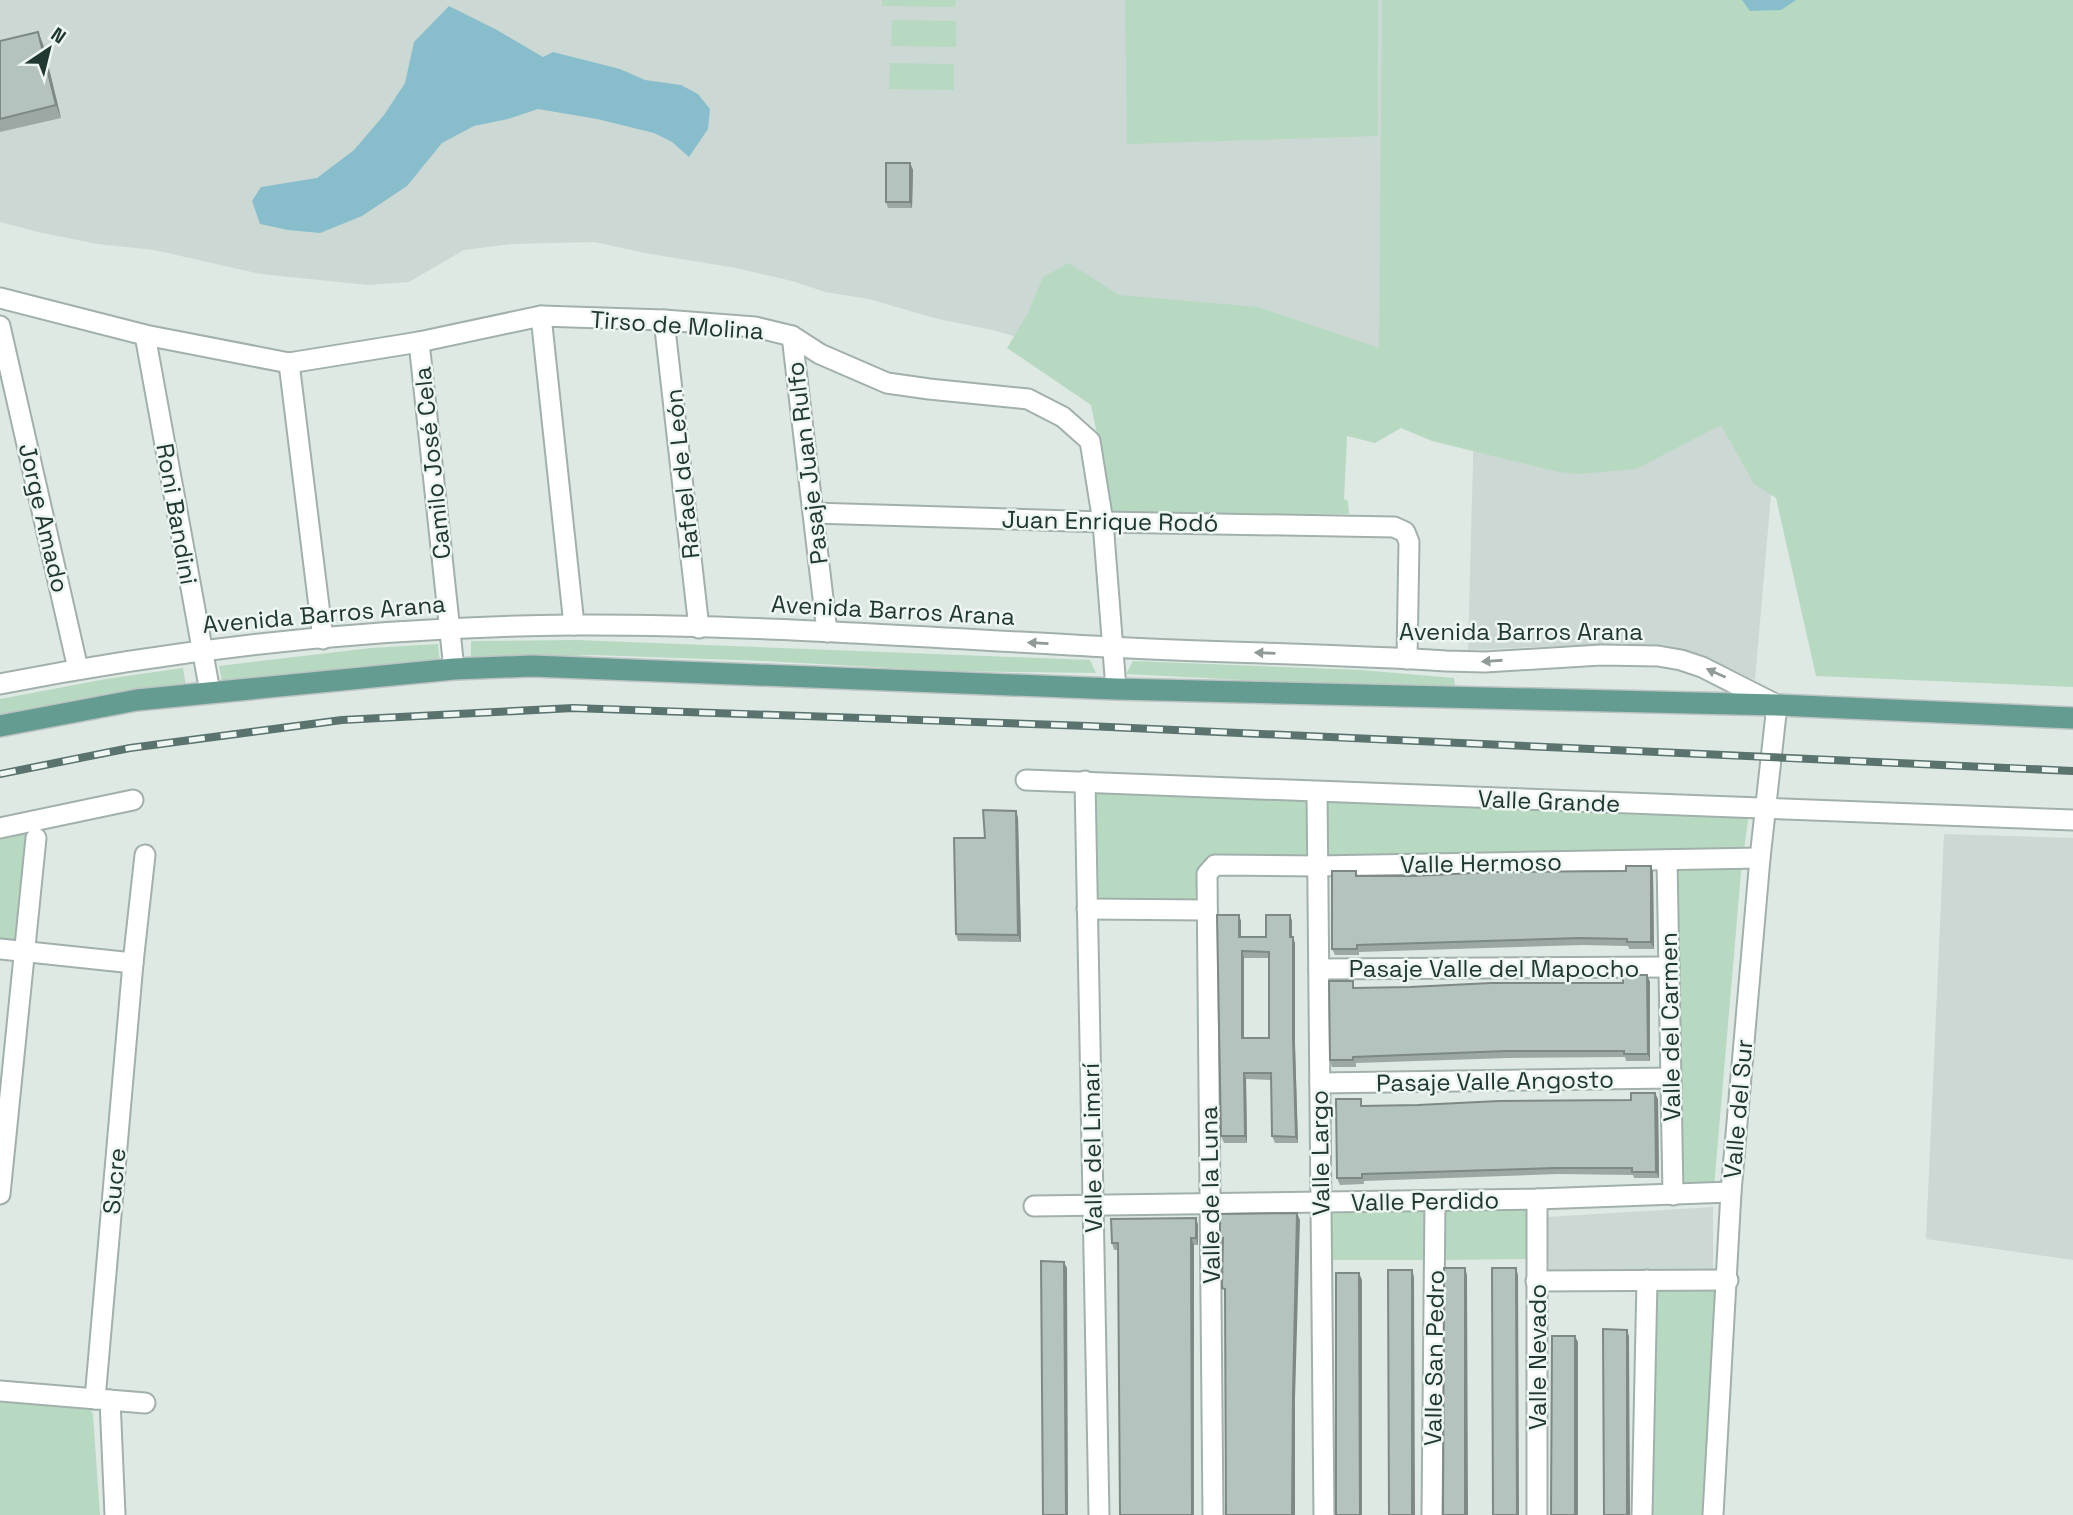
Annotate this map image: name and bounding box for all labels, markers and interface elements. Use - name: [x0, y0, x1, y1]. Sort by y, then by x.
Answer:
- north arrow: [14, 14, 84, 84]
- text: N: [46, 22, 71, 49]
- street label: Tirso de Molina: [589, 303, 765, 347]
- street label: Pasaje Juan Rulfo: [779, 360, 835, 566]
- street label: Camilo José Cela: [406, 365, 458, 561]
- street label: Rafael de León: [658, 387, 706, 561]
- street label: Jorge Amado: [12, 440, 76, 596]
- street label: Roni Bandini: [149, 441, 205, 587]
- street label: Juan Enrique Rodó: [1001, 504, 1219, 538]
- street label: Avenida Barros Arana: [201, 588, 447, 640]
- street label: Avenida Barros Arana: [770, 588, 1016, 632]
- street label: Avenida Barros Arana: [1399, 616, 1643, 647]
- one-way arrow: [1026, 637, 1048, 648]
- one-way arrow: [1254, 648, 1276, 659]
- one-way arrow: [1481, 656, 1503, 667]
- one-way arrow: [1706, 667, 1727, 678]
- street label: Valle Grande: [1477, 783, 1621, 819]
- street label: Valle Hermoso: [1400, 846, 1562, 880]
- street label: Valle del Carmen: [1653, 932, 1687, 1122]
- street label: Pasaje Valle del Mapocho: [1349, 953, 1639, 984]
- street label: Valle del Sur: [1716, 1038, 1760, 1180]
- street label: Valle del Limarí: [1075, 1063, 1109, 1233]
- street label: Pasaje Valle Angosto: [1376, 1063, 1614, 1099]
- street label: Valle Largo: [1303, 1090, 1337, 1216]
- street label: Valle de la Luna: [1193, 1106, 1227, 1284]
- street label: Sucre: [96, 1146, 132, 1216]
- street label: Valle Perdido: [1351, 1184, 1499, 1218]
- street label: Valle San Pedro: [1417, 1270, 1451, 1446]
- street label: Valle Nevado: [1522, 1284, 1553, 1430]

